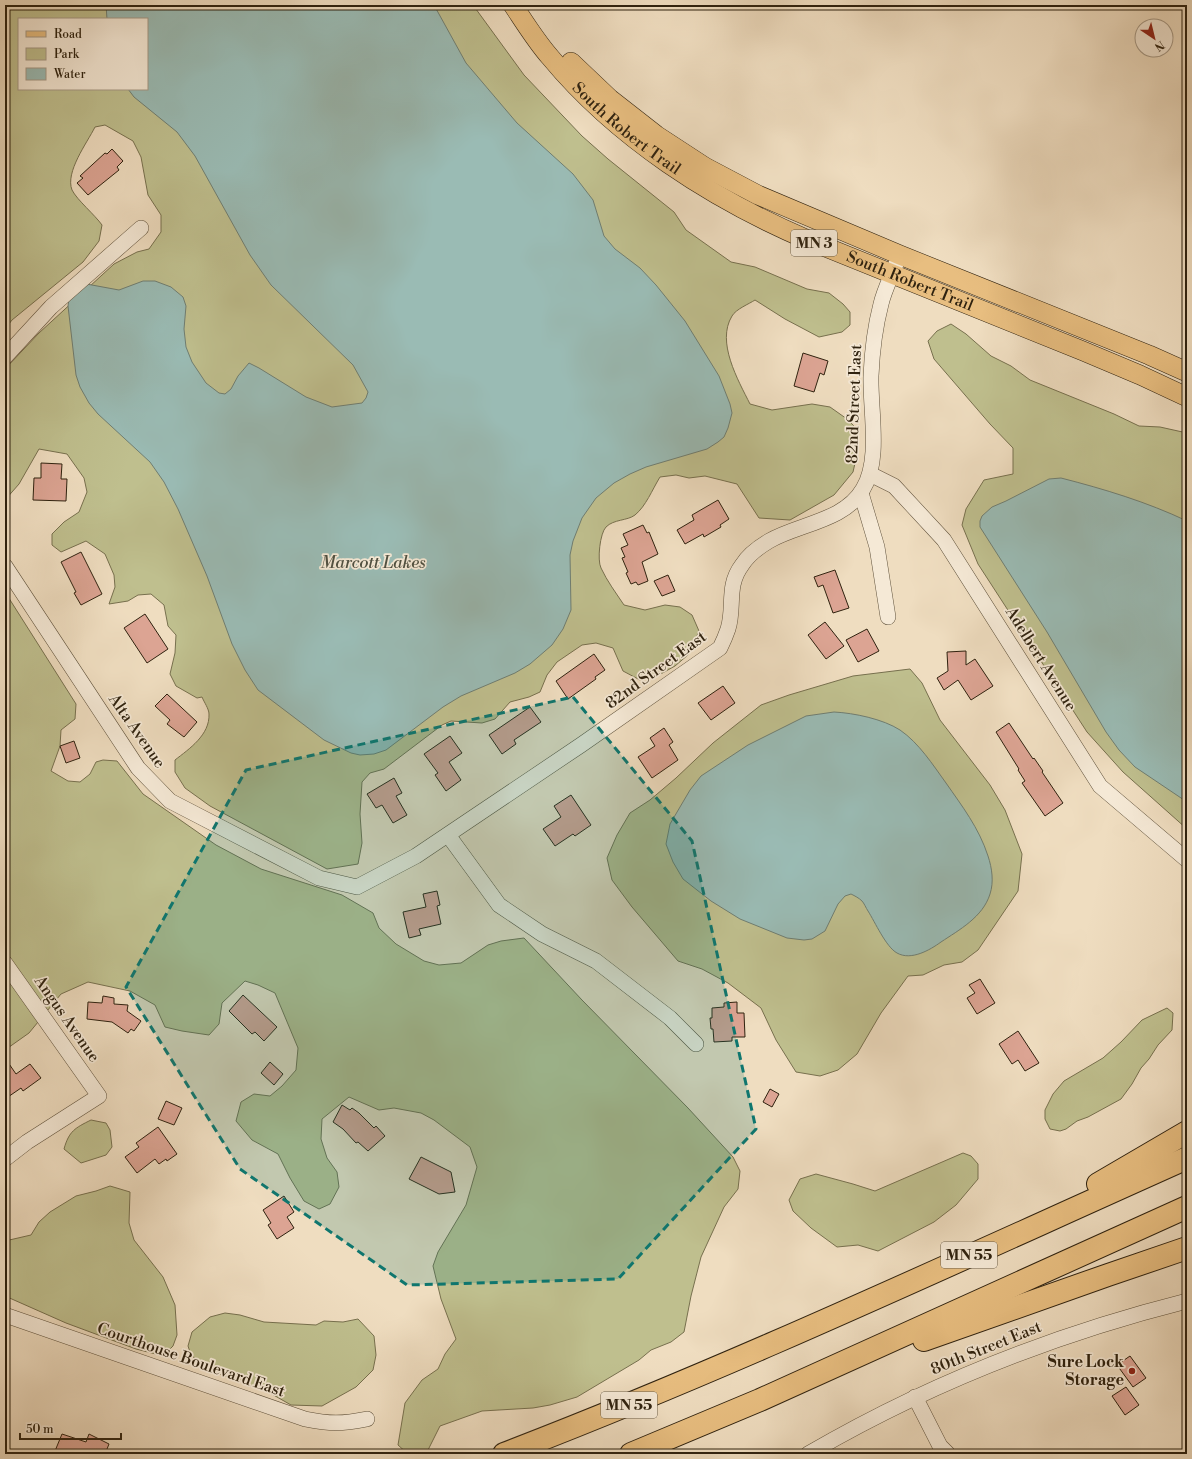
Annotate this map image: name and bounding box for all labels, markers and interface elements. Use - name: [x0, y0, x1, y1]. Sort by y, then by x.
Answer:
- legend: [18, 18, 148, 90]
- north arrow: [1134, 18, 1174, 58]
- text: Road: [54, 27, 82, 42]
- text: N: [1151, 37, 1167, 54]
- text: Park: [54, 47, 80, 62]
- text: Water: [53, 67, 86, 82]
- street label: South Robert Trail: [568, 78, 685, 179]
- road number: MN 3: [791, 230, 837, 256]
- street label: South Robert Trail: [844, 247, 977, 316]
- street label: 82nd Street East: [842, 344, 866, 464]
- water label: Marcott Lakes: [320, 552, 426, 574]
- street label: Adelbert Avenue: [1000, 602, 1081, 715]
- street label: 82nd Street East: [602, 627, 711, 713]
- street label: Alta Avenue: [104, 689, 170, 772]
- street label: Angus Avenue: [29, 971, 104, 1066]
- road number: MN 55: [941, 1242, 997, 1268]
- street label: 80th Street East: [928, 1317, 1045, 1379]
- street label: Courthouse Boulevard East: [94, 1318, 288, 1402]
- place label: Sure Lock Storage: [1048, 1352, 1125, 1390]
- marker: Sure Lock Storage: [1127, 1366, 1137, 1376]
- road number: MN 55: [601, 1392, 657, 1418]
- scale bar: [20, 1415, 121, 1441]
- text: 50 m: [26, 1422, 54, 1437]

